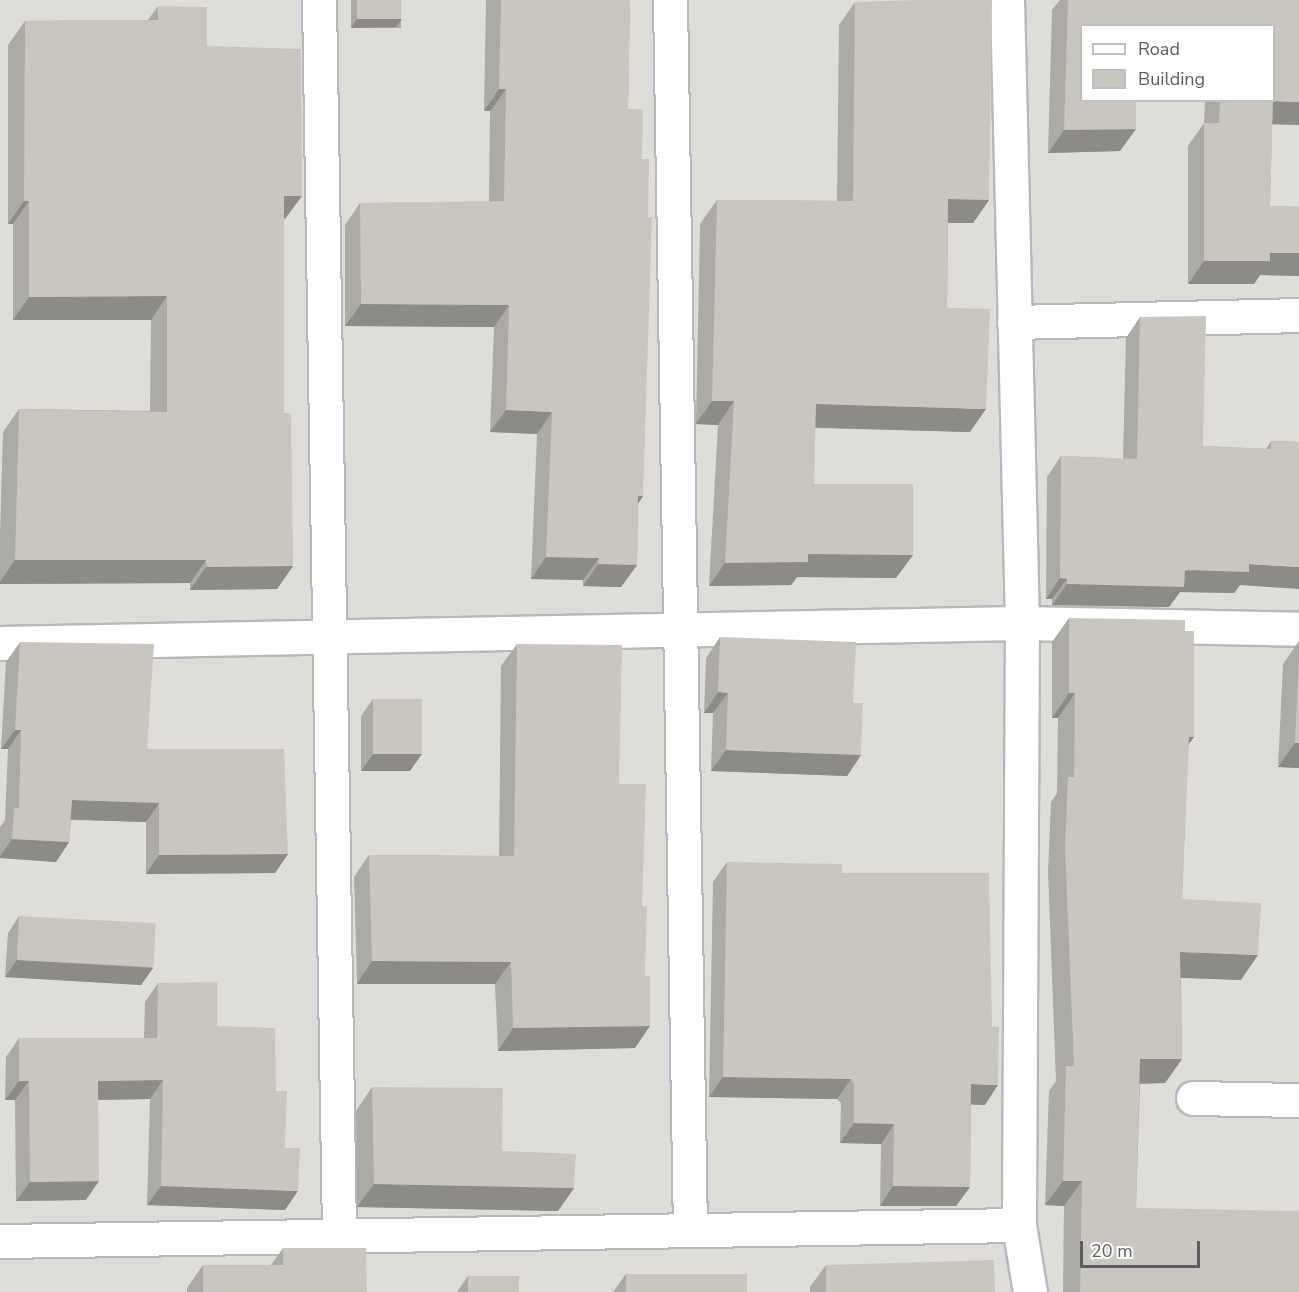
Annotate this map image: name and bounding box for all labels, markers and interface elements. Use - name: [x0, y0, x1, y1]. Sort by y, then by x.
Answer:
- legend: [1080, 24, 1275, 102]
- text: Road: [1138, 37, 1180, 61]
- text: Building: [1138, 67, 1205, 91]
- scale bar: [1083, 1229, 1203, 1267]
- text: 20 m: [1091, 1239, 1133, 1263]

